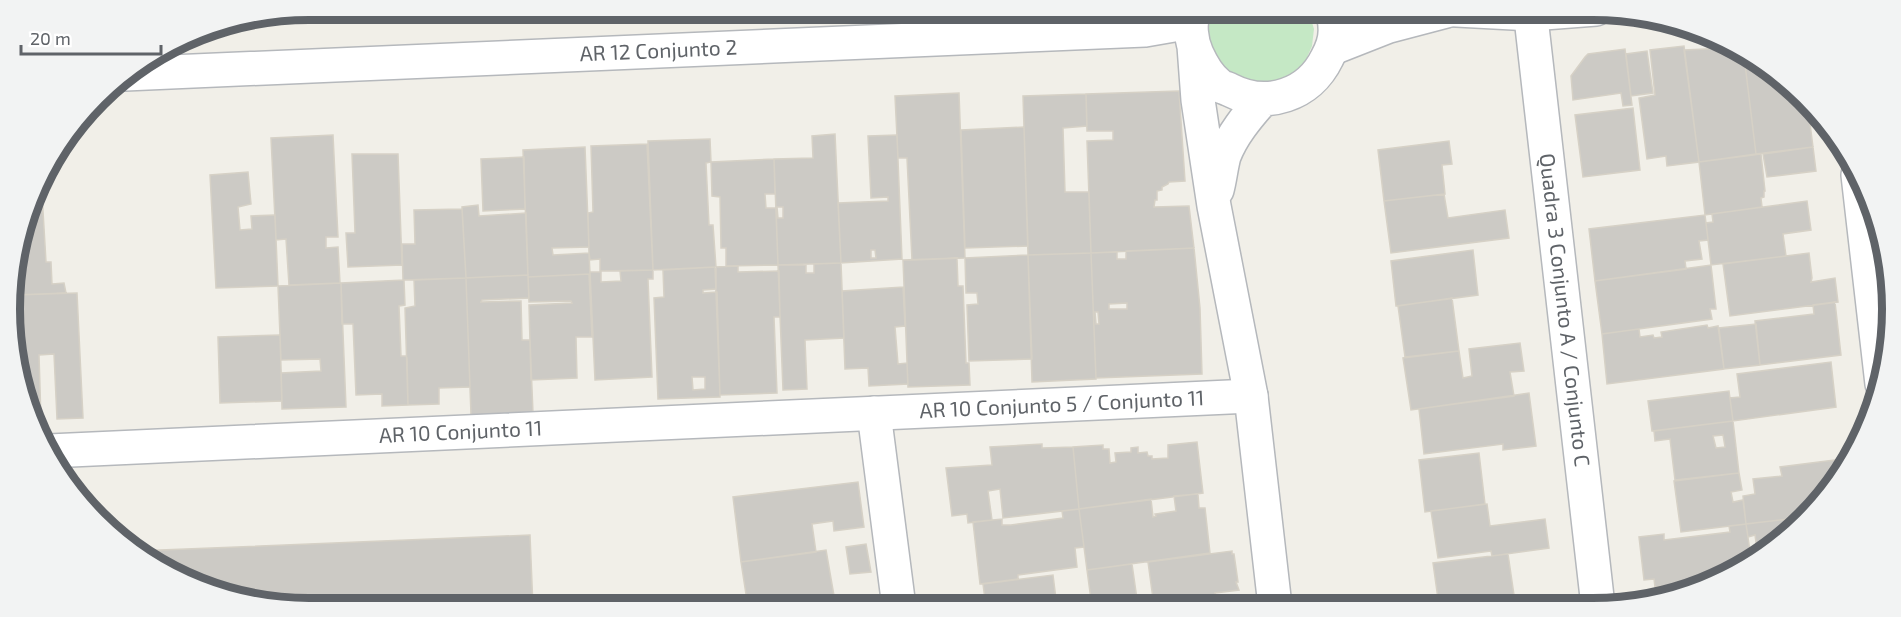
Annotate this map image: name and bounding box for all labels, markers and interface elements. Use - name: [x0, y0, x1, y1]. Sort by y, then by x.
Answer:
- scale bar: [21, 18, 160, 56]
- text: 20 m: [30, 27, 71, 49]
- street label: AR 12 Conjunto 2: [579, 34, 738, 65]
- street label: Quadra 3 Conjunto A / Conjunto C: [1535, 152, 1596, 468]
- street label: AR 10 Conjunto 5 / Conjunto 11: [919, 384, 1205, 422]
- street label: AR 10 Conjunto 11: [378, 414, 543, 447]

